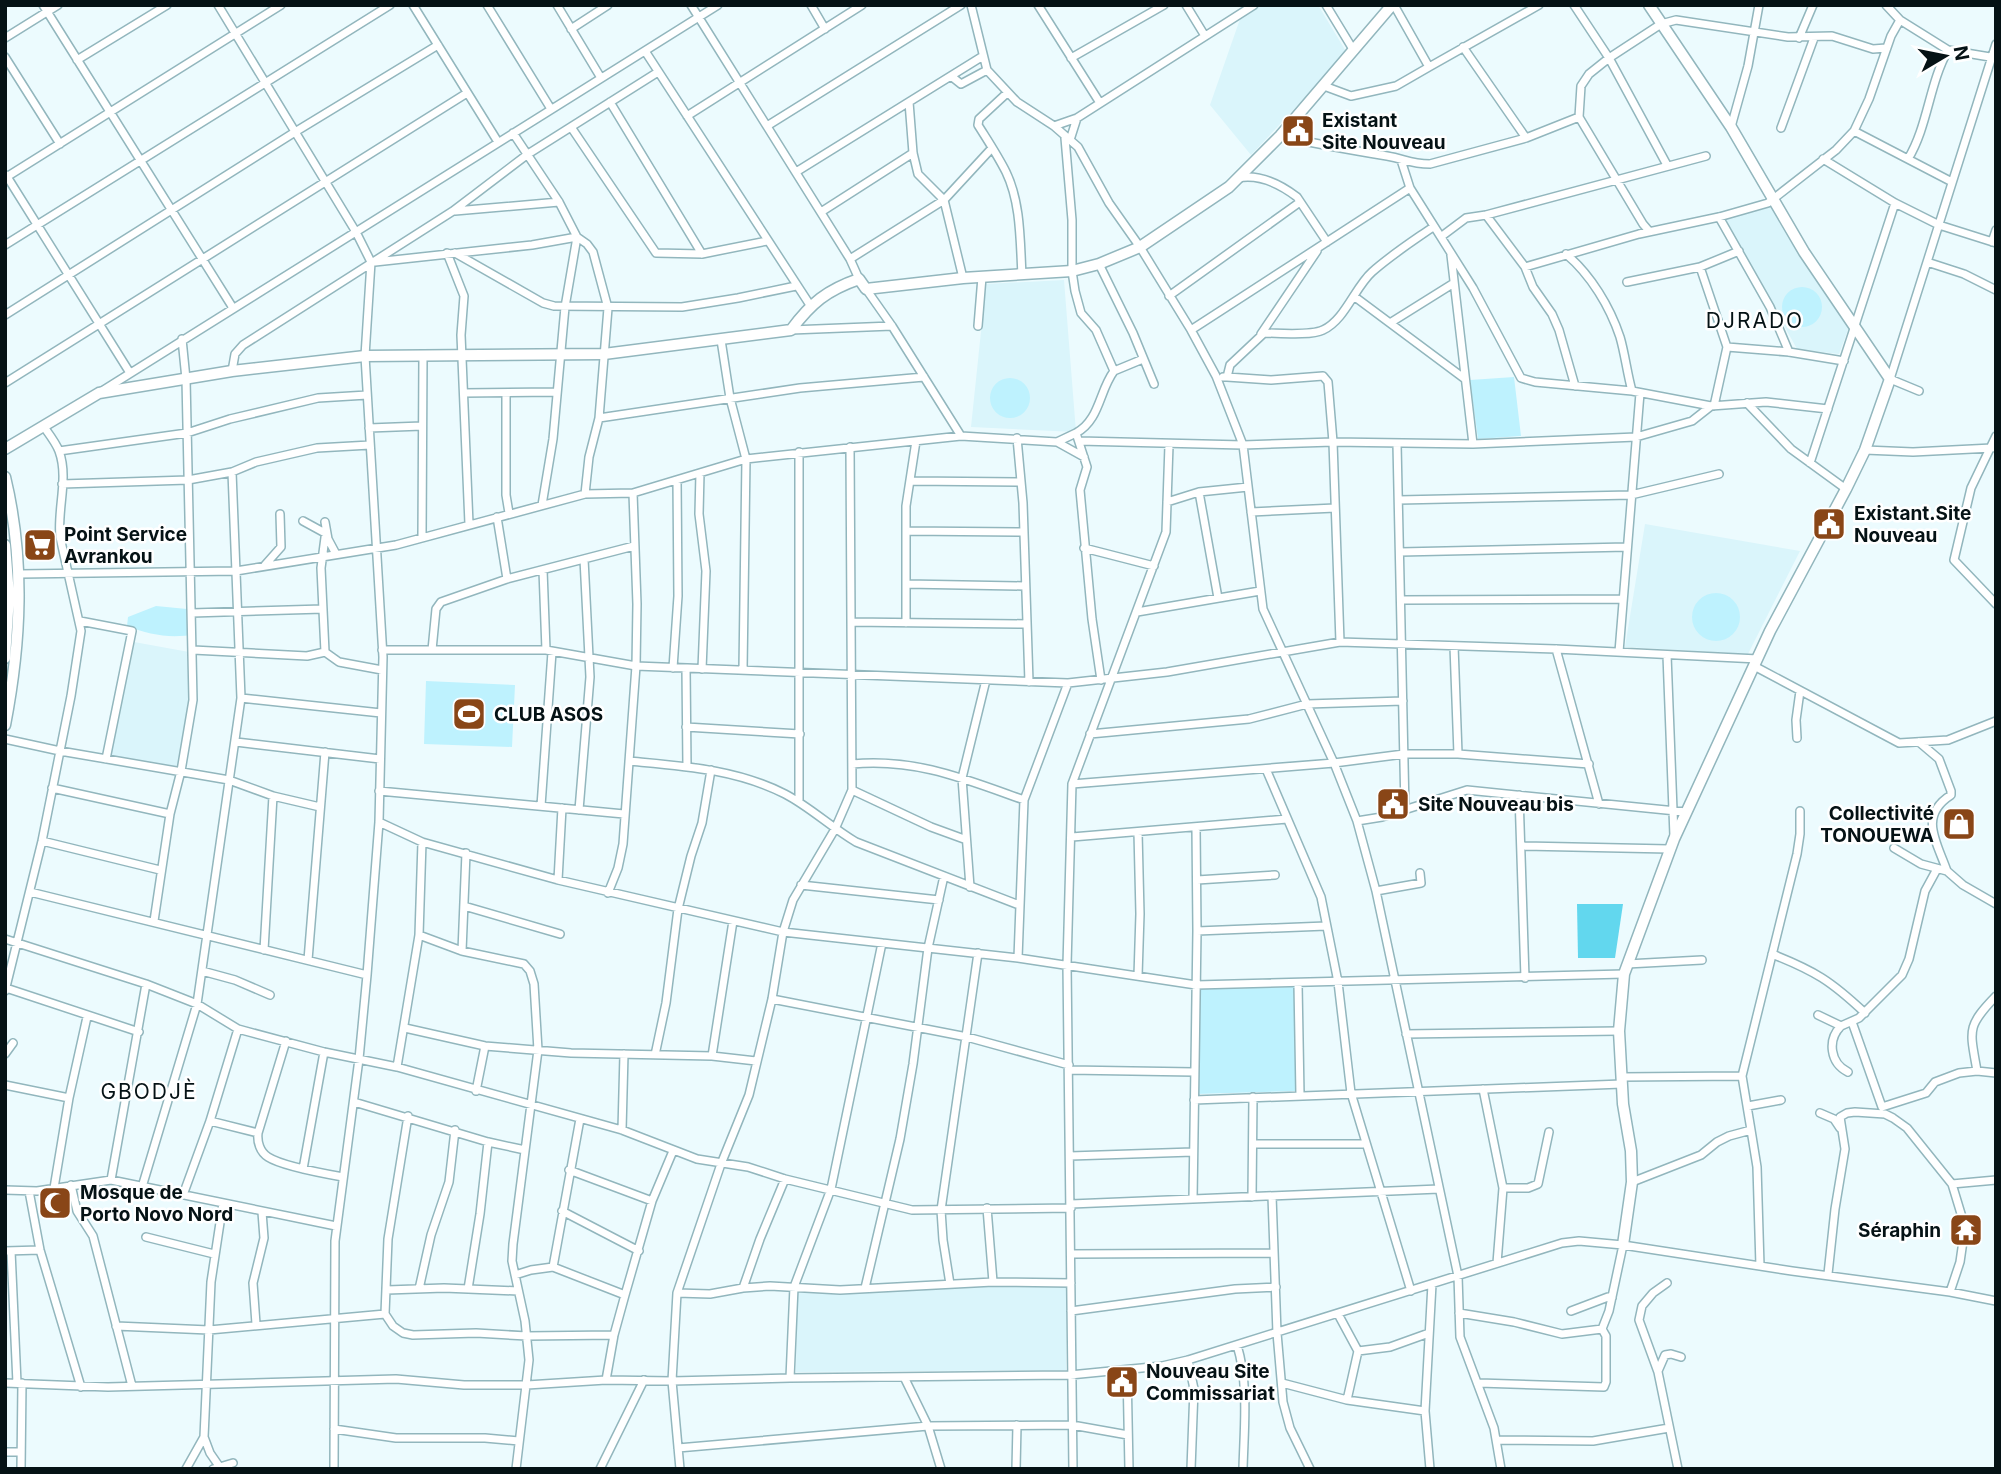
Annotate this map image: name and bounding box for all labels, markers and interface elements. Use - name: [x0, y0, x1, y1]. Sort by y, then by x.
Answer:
- north arrow: [1910, 21, 1980, 91]
- text: N: [1949, 44, 1974, 62]
- place label: Existant Site Nouveau: [1322, 109, 1446, 154]
- public building icon: Existant Site Nouveau: [1279, 112, 1317, 150]
- district label: DJRADO: [1706, 308, 1804, 333]
- place label: Existant.Site Nouveau: [1854, 502, 1971, 547]
- public building icon: Existant.Site Nouveau: [1810, 505, 1848, 543]
- place label: Point Service Avrankou: [64, 523, 187, 568]
- supermarket icon: Point Service Avrankou: [21, 526, 59, 564]
- sports icon: CLUB ASOS: [450, 695, 488, 733]
- place label: CLUB ASOS: [494, 703, 603, 726]
- public building icon: Site Nouveau bis: [1374, 785, 1412, 823]
- place label: Site Nouveau bis: [1418, 793, 1574, 816]
- place label: Collectivité TONOUEWA: [1820, 802, 1934, 847]
- shop icon: Collectivité TONOUEWA: [1940, 805, 1978, 843]
- district label: GBODJÈ: [100, 1078, 198, 1104]
- place label: Mosque de Porto Novo Nord: [80, 1181, 233, 1226]
- mosque icon: Mosque de Porto Novo Nord: [36, 1184, 74, 1222]
- temple icon: Séraphin: [1947, 1211, 1985, 1249]
- place label: Séraphin: [1858, 1219, 1941, 1242]
- place label: Nouveau Site Commissariat: [1146, 1360, 1275, 1405]
- public building icon: Nouveau Site Commissariat: [1103, 1363, 1141, 1401]

